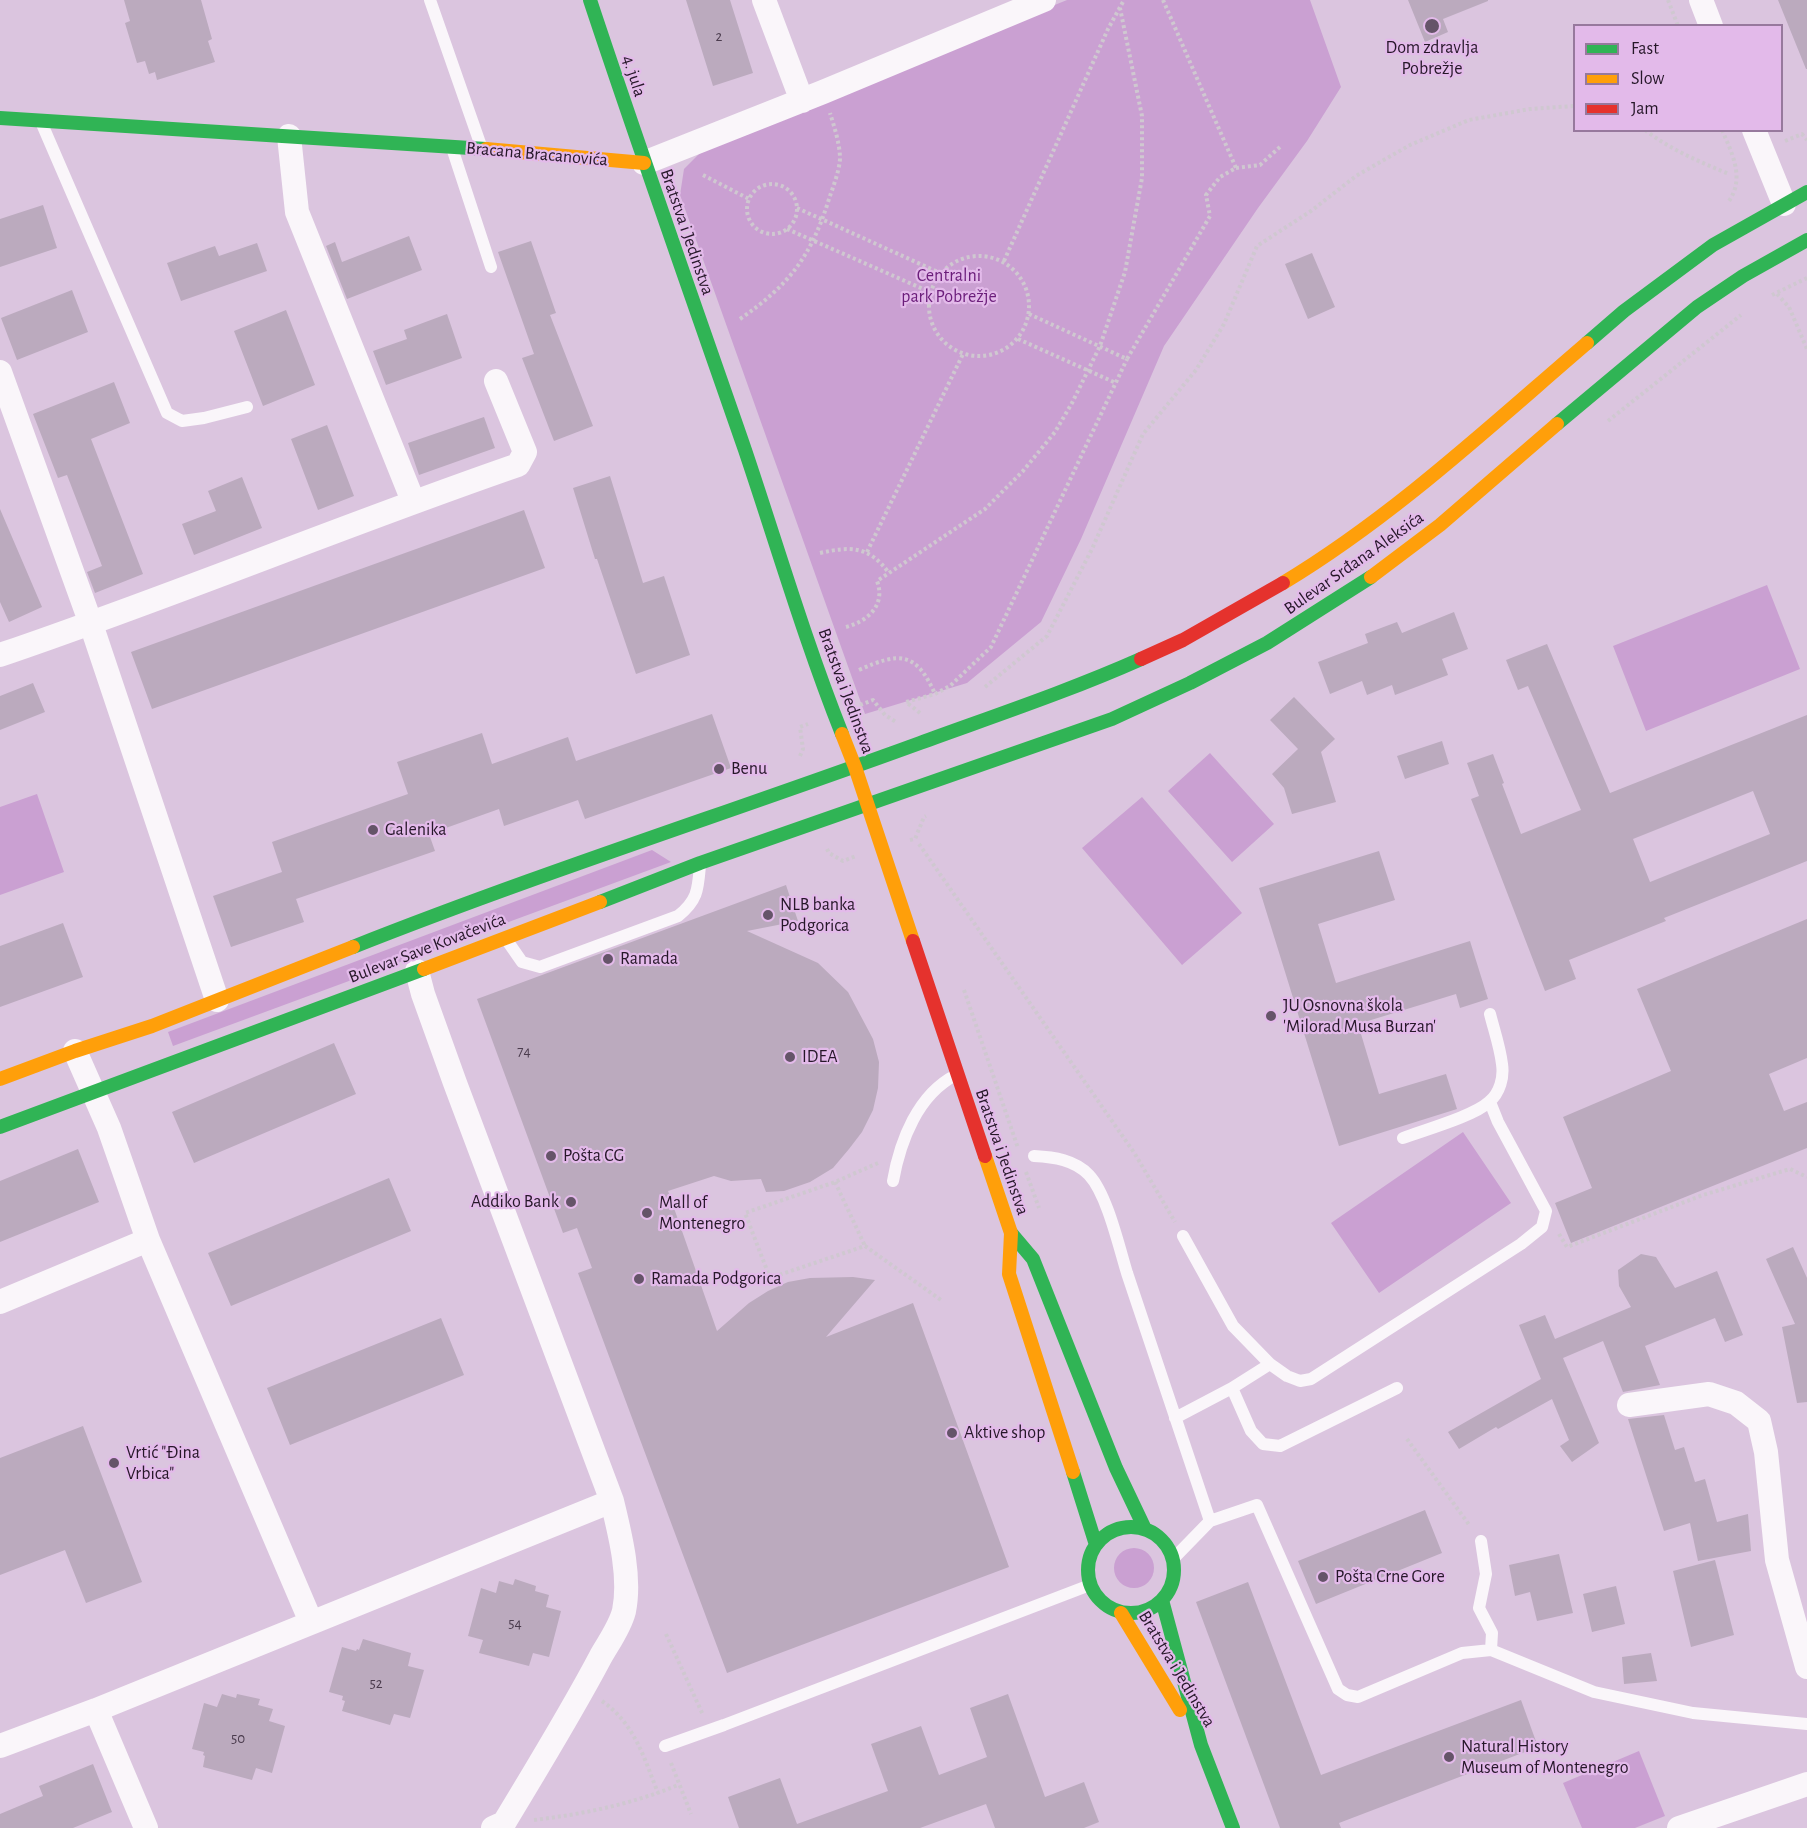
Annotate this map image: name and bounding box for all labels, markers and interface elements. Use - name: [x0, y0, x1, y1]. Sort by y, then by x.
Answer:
- marker: Dom zdravlja Pobrežje: [1423, 17, 1441, 35]
- legend: [1573, 24, 1783, 132]
- house number: 2: [716, 27, 722, 45]
- place label: Dom zdravlja Pobrežje: [1385, 37, 1479, 80]
- text: Fast: [1631, 40, 1659, 58]
- street label: 4. jula: [617, 52, 651, 100]
- text: Slow: [1631, 70, 1664, 88]
- text: Jam: [1631, 100, 1659, 118]
- street label: Bracana Bracanovića: [465, 137, 609, 171]
- street label: Bratstva i Jedinstva: [655, 166, 719, 298]
- park label: Centralni park Pobrežje: [901, 265, 997, 308]
- street label: Bulevar Srđana Aleksića: [1280, 507, 1428, 619]
- street label: Bratstva i Jedinstva: [813, 625, 879, 757]
- place label: Benu: [731, 758, 767, 780]
- marker: Benu: [712, 762, 726, 776]
- place label: Galenika: [385, 819, 446, 841]
- marker: Galenika: [366, 823, 380, 837]
- place label: NLB banka Podgorica: [780, 894, 855, 936]
- street label: Bulevar Save Kovačevića: [345, 908, 509, 988]
- marker: NLB banka Podgorica: [761, 908, 775, 922]
- place label: Ramada: [620, 948, 678, 970]
- marker: Ramada: [601, 952, 615, 966]
- place label: JU Osnovna škola 'Milorad Musa Burzan': [1283, 995, 1436, 1038]
- marker: JU Osnovna škola 'Milorad Musa Burzan': [1264, 1009, 1278, 1023]
- house number: 74: [517, 1042, 531, 1060]
- place label: IDEA: [802, 1046, 838, 1068]
- marker: IDEA: [783, 1050, 797, 1064]
- street label: Bratstva i Jedinstva: [970, 1086, 1034, 1218]
- place label: Pošta CG: [563, 1145, 624, 1167]
- marker: Pošta CG: [544, 1149, 558, 1163]
- place label: Addiko Bank: [471, 1191, 559, 1213]
- place label: Mall of Montenegro: [659, 1192, 745, 1234]
- marker: Addiko Bank: [564, 1195, 578, 1209]
- marker: Mall of Montenegro: [640, 1206, 654, 1220]
- place label: Ramada Podgorica: [651, 1268, 781, 1290]
- marker: Ramada Podgorica: [632, 1272, 646, 1286]
- place label: Aktive shop: [964, 1422, 1045, 1444]
- marker: Aktive shop: [945, 1426, 959, 1440]
- place label: Vrtić "Đina Vrbica": [126, 1442, 200, 1484]
- marker: Vrtić "Đina Vrbica": [107, 1456, 121, 1470]
- place label: Pošta Crne Gore: [1335, 1566, 1445, 1588]
- marker: Pošta Crne Gore: [1316, 1570, 1330, 1584]
- street label: Bratstva i Jedinstva: [1134, 1607, 1220, 1731]
- house number: 54: [508, 1614, 522, 1632]
- house number: 52: [369, 1674, 383, 1692]
- house number: 50: [231, 1729, 245, 1747]
- place label: Natural History Museum of Montenegro: [1461, 1736, 1629, 1778]
- marker: Natural History Museum of Montenegro: [1442, 1750, 1456, 1764]

